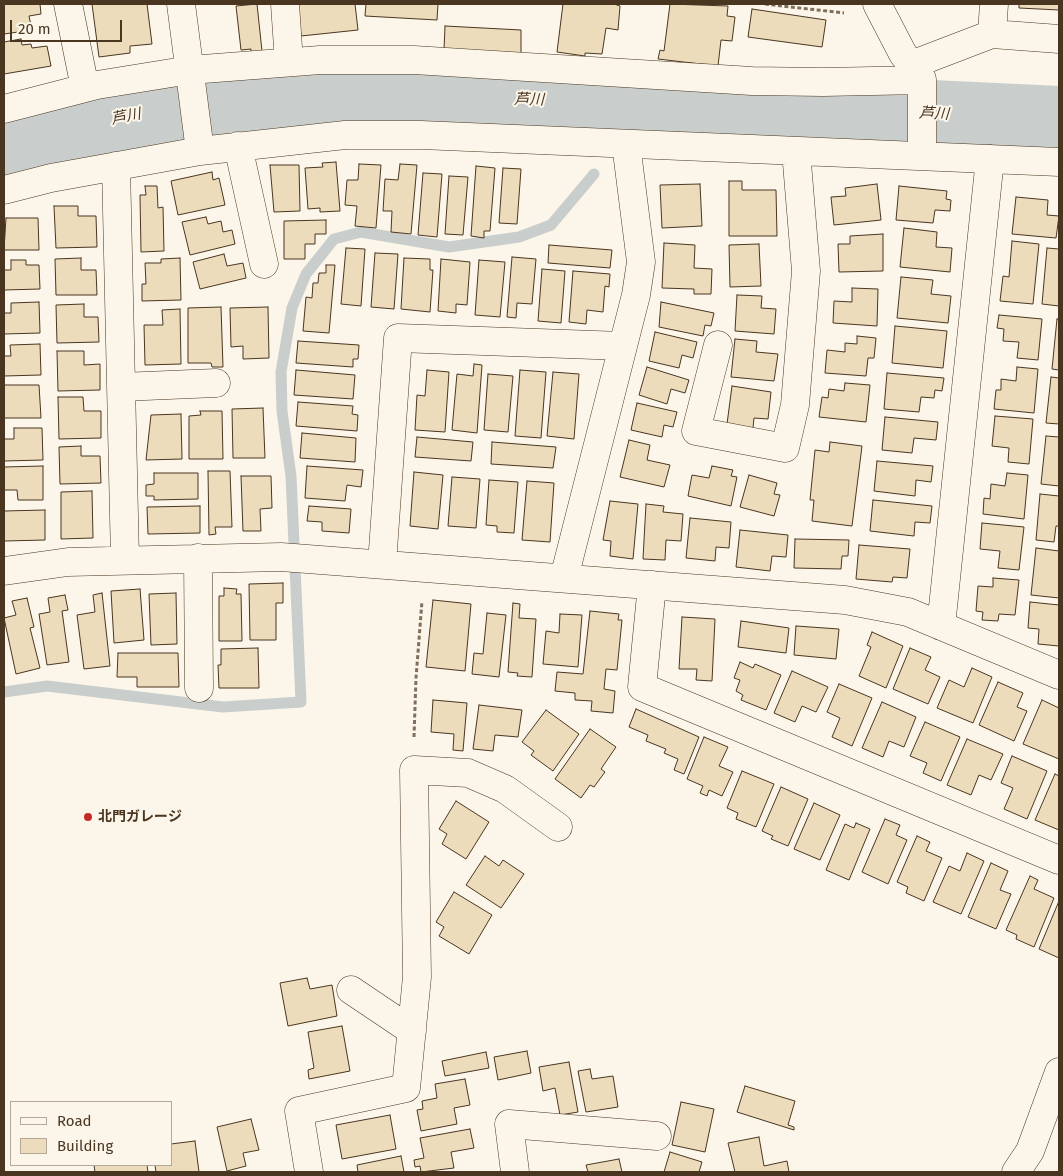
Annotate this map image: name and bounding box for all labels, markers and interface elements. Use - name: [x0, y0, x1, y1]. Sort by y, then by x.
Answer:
- scale bar: [12, 10, 125, 42]
- text: 20 m: [18, 20, 51, 38]
- water label: 芦川: [514, 91, 544, 109]
- water label: 芦川: [919, 104, 949, 124]
- water label: 芦川: [110, 105, 142, 129]
- place label: 北門ガレージ: [98, 809, 182, 825]
- marker: 北門ガレージ: [82, 811, 94, 823]
- legend: [10, 1101, 172, 1166]
- text: Road: [57, 1112, 92, 1130]
- text: Building: [57, 1137, 113, 1155]

